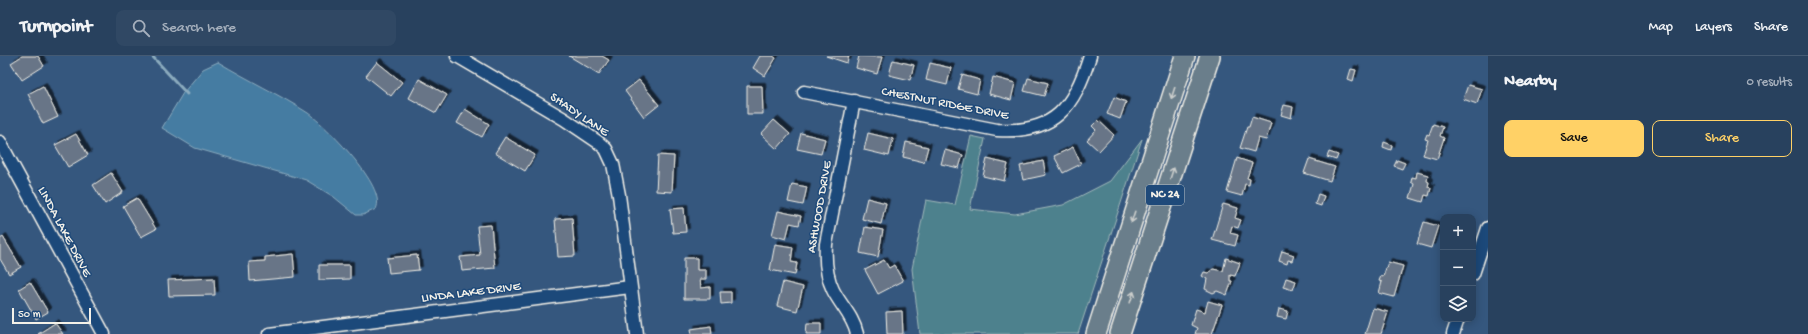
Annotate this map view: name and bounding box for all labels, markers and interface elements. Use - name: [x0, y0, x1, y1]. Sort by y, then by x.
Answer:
- search box: [116, 10, 396, 46]
- text: Turnpoint: [20, 16, 92, 39]
- icon: search: [130, 17, 152, 39]
- text: Search here: [162, 19, 236, 37]
- text: Map: [1649, 19, 1673, 36]
- text: Layers: [1695, 19, 1732, 36]
- text: Share: [1754, 19, 1788, 36]
- text: Nearby: [1504, 72, 1557, 92]
- text: 0 results: [1746, 75, 1792, 90]
- street label: CHESTNUT RIDGE DRIVE: [880, 84, 1011, 124]
- one-way arrow: [1169, 86, 1176, 99]
- street label: SHADY LANE: [547, 90, 612, 141]
- button: Save: [1504, 120, 1644, 157]
- button: Share: [1652, 120, 1792, 157]
- street label: ASHWOOD DRIVE: [805, 159, 836, 254]
- one-way arrow: [1169, 167, 1176, 180]
- street label: LINDA LAKE DRIVE: [34, 184, 95, 281]
- road number: NC 24: [1146, 185, 1184, 205]
- one-way arrow: [1129, 210, 1136, 223]
- map controls: [1440, 214, 1476, 322]
- button: +: [1440, 214, 1476, 250]
- button: −: [1440, 250, 1476, 286]
- street label: LINDA LAKE DRIVE: [420, 279, 522, 307]
- button: layers: [1440, 286, 1476, 322]
- one-way arrow: [1129, 291, 1136, 304]
- scale bar: [12, 306, 91, 325]
- text: 50 m: [18, 309, 40, 321]

